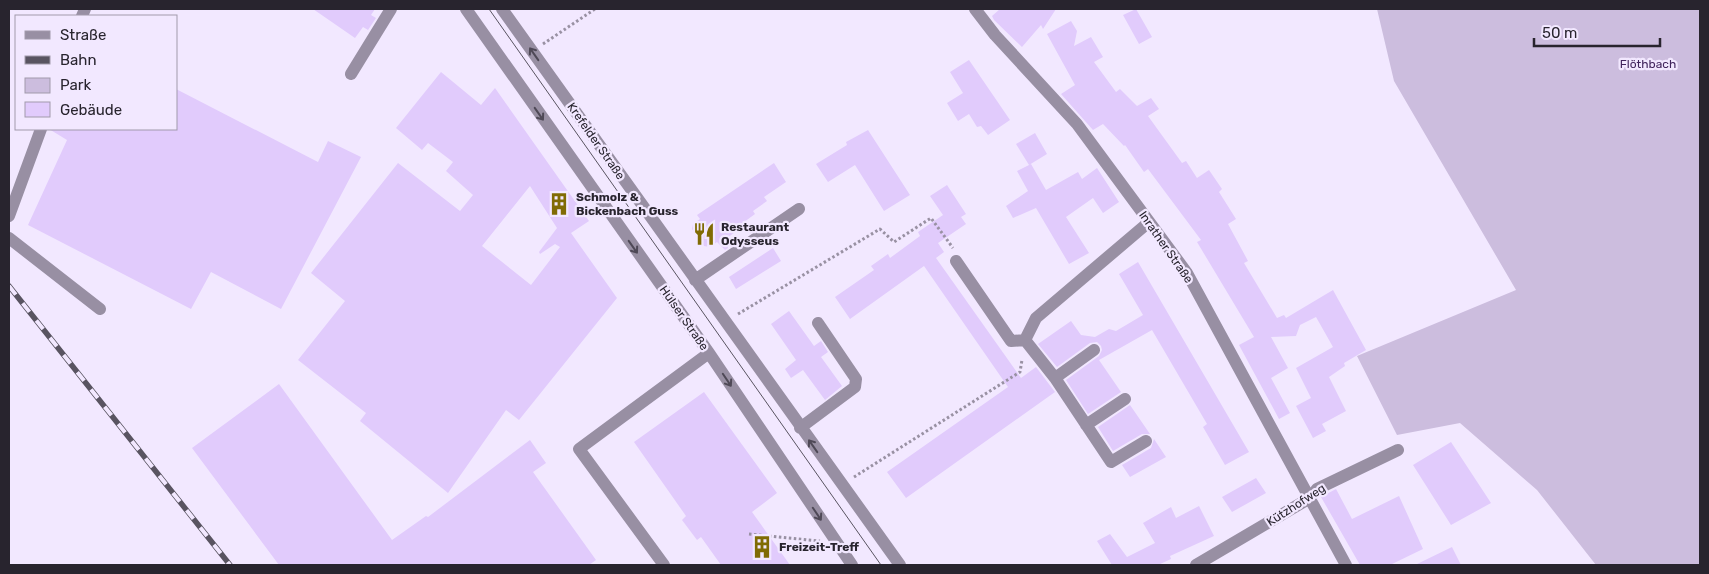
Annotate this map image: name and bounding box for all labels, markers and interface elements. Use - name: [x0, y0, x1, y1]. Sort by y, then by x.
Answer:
- legend: [15, 15, 178, 130]
- scale bar: [1534, 15, 1660, 47]
- text: 50 m: [1542, 24, 1577, 42]
- text: Straße: [60, 26, 106, 44]
- one-way arrow: [529, 47, 539, 61]
- text: Bahn: [60, 51, 97, 69]
- park label: Flöthbach: [1620, 57, 1676, 71]
- text: Park: [60, 76, 91, 94]
- street label: Krefelder Straße: [564, 100, 628, 182]
- text: Gebäude: [60, 101, 122, 119]
- one-way arrow: [534, 107, 544, 121]
- place label: Schmolz & Bickenbach Guss: [576, 190, 679, 218]
- building icon: Schmolz & Bickenbach Guss: [546, 191, 572, 217]
- street label: Inrather Straße: [1136, 208, 1196, 286]
- place label: Restaurant Odysseus: [721, 220, 789, 248]
- restaurant icon: Restaurant Odysseus: [691, 221, 717, 247]
- one-way arrow: [628, 239, 638, 253]
- street label: Hülser Straße: [657, 283, 712, 353]
- one-way arrow: [722, 372, 732, 386]
- one-way arrow: [808, 439, 818, 453]
- street label: Kützhofweg: [1264, 481, 1328, 529]
- one-way arrow: [812, 507, 822, 521]
- building icon: Freizeit-Treff: [749, 534, 775, 560]
- place label: Freizeit-Treff: [779, 540, 859, 554]

